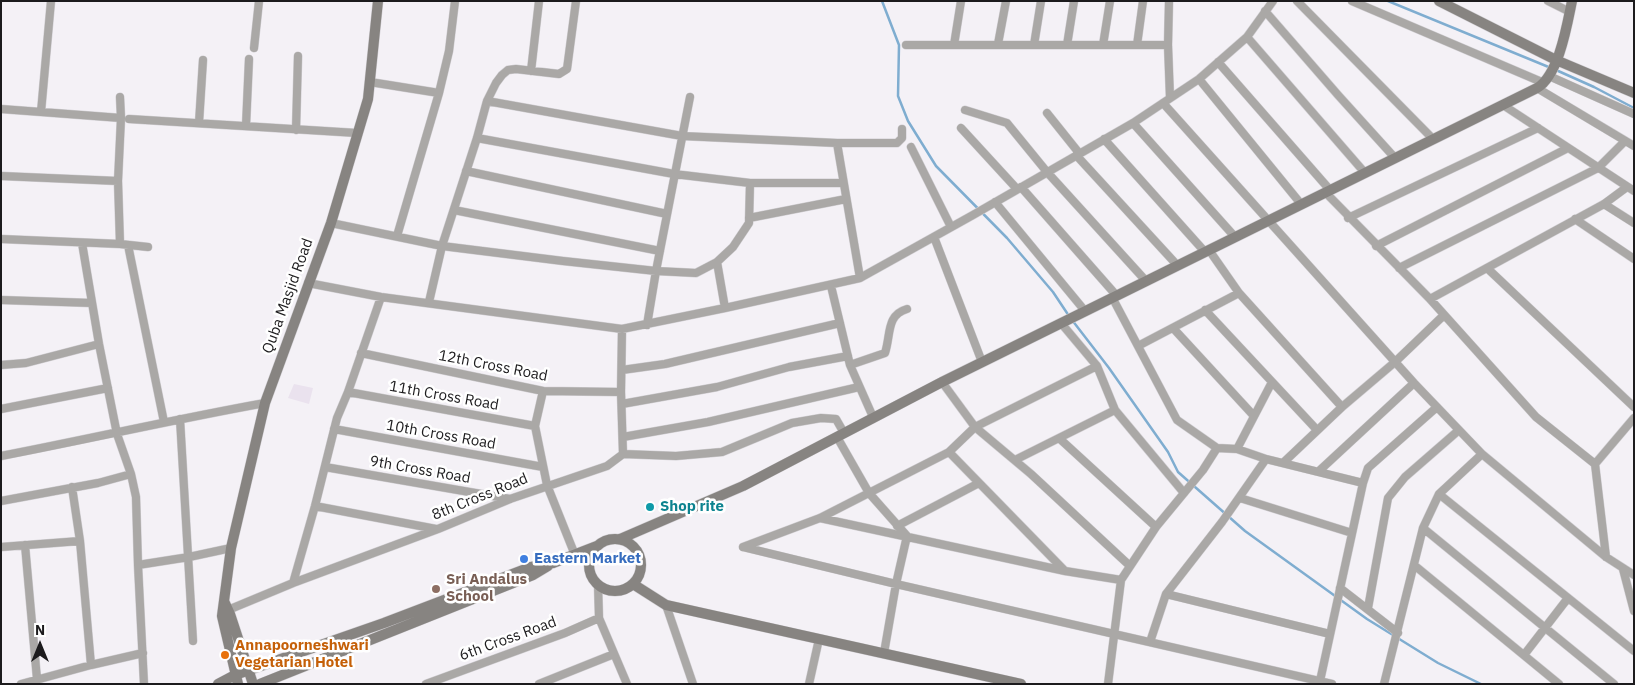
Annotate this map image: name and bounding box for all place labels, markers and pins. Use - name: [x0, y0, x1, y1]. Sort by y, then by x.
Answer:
- place label: Shop rite: [660, 498, 724, 516]
- marker: Shop rite: [644, 501, 656, 513]
- place label: Eastern Market: [534, 550, 641, 568]
- marker: Eastern Market: [518, 553, 530, 565]
- place label: Sri Andalus School: [446, 571, 527, 606]
- marker: Sri Andalus School: [430, 583, 442, 595]
- place label: Annapoorneshwari Vegetarian Hotel: [235, 637, 369, 672]
- marker: Annapoorneshwari Vegetarian Hotel: [219, 649, 231, 661]

